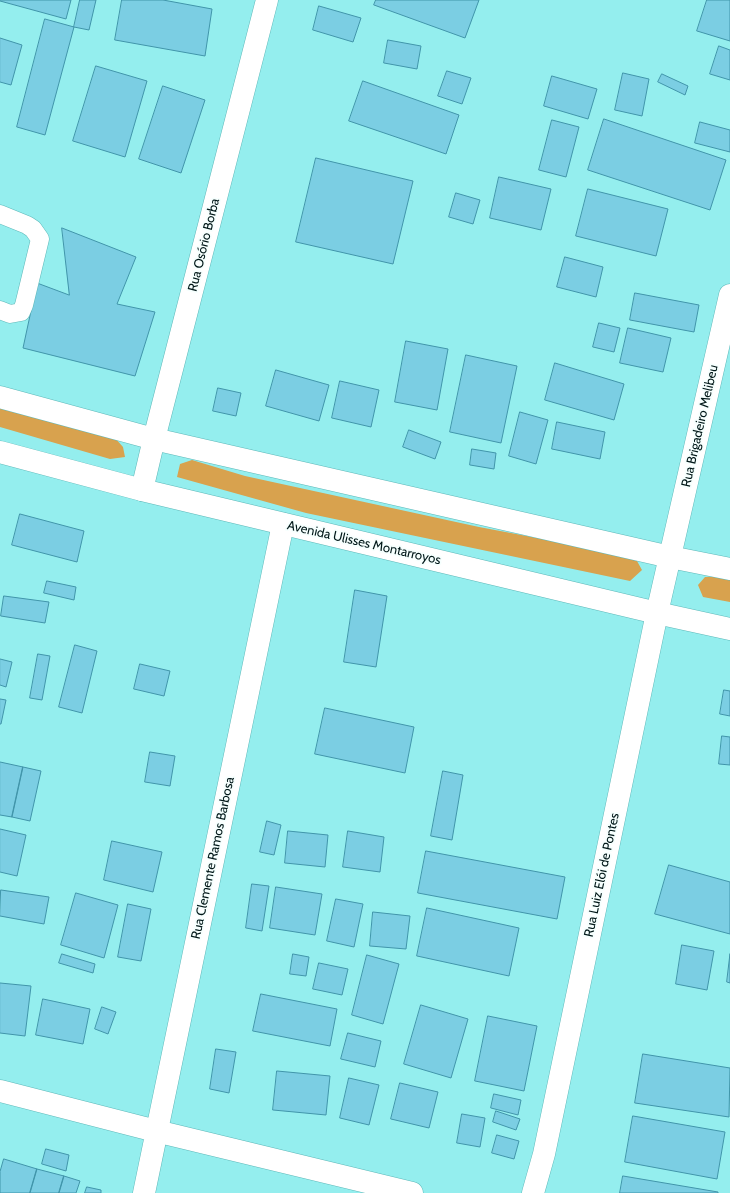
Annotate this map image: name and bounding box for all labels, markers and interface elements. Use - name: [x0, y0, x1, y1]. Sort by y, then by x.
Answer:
- street label: Rua Osório Borba: [185, 197, 223, 293]
- street label: Rua Brigadeiro Melibeu: [678, 363, 722, 489]
- street label: Avenida Ulisses Montarroyos: [286, 518, 442, 568]
- street label: Rua Clemente Ramos Barbosa: [188, 775, 238, 941]
- street label: Rua Luiz Elói de Pontes: [581, 812, 623, 938]

